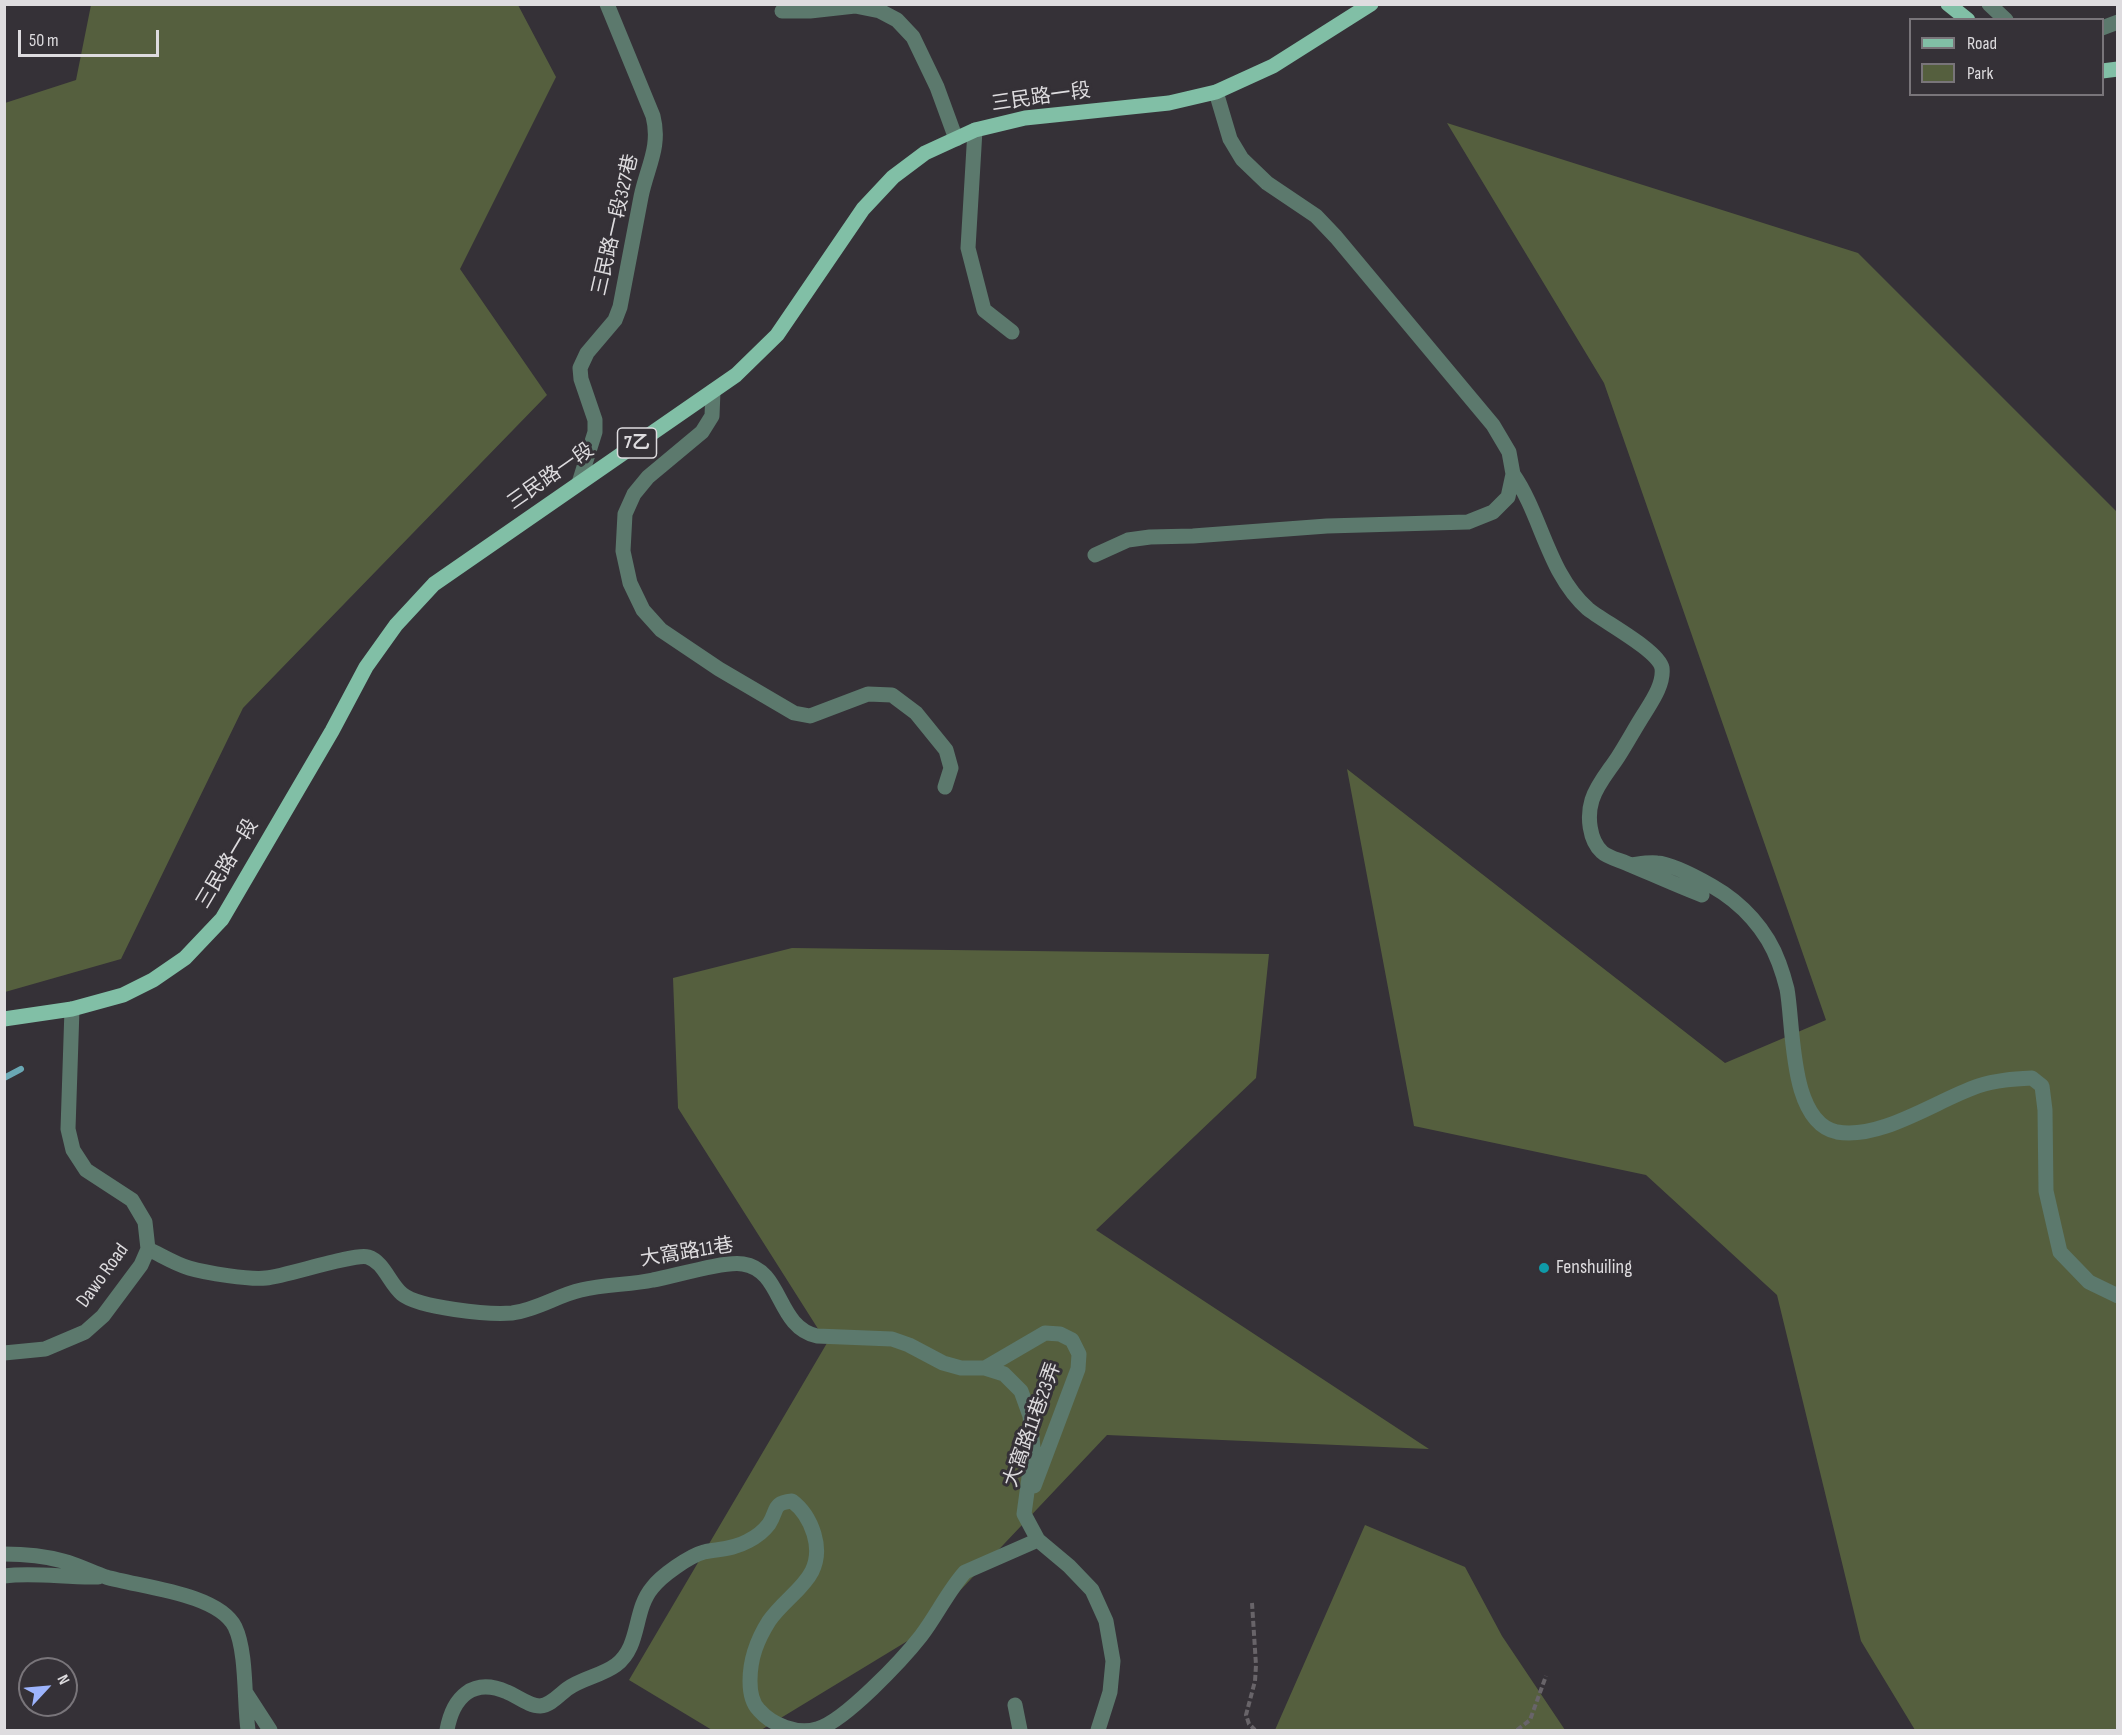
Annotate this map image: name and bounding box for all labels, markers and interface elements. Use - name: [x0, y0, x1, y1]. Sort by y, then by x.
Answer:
- scale bar: [21, 18, 162, 56]
- legend: [1909, 18, 2104, 96]
- text: 50 m: [29, 30, 59, 51]
- text: Road: [1967, 33, 1997, 54]
- text: Park: [1967, 63, 1993, 84]
- street label: 三民路一段: [990, 79, 1092, 117]
- street label: 三民路一段327巷: [588, 152, 644, 298]
- road number: 7乙: [618, 428, 656, 458]
- street label: 三民路一段: [503, 438, 599, 516]
- street label: 三民路一段: [192, 815, 264, 913]
- street label: 大窩路11巷: [639, 1234, 735, 1272]
- street label: Dawo Road: [72, 1239, 134, 1313]
- place label: Fenshuiling: [1556, 1256, 1632, 1280]
- marker: Fenshuiling: [1537, 1261, 1551, 1275]
- street label: 大窩路11巷23弄: [999, 1360, 1067, 1490]
- north arrow: [18, 1657, 78, 1717]
- text: N: [52, 1672, 73, 1688]

